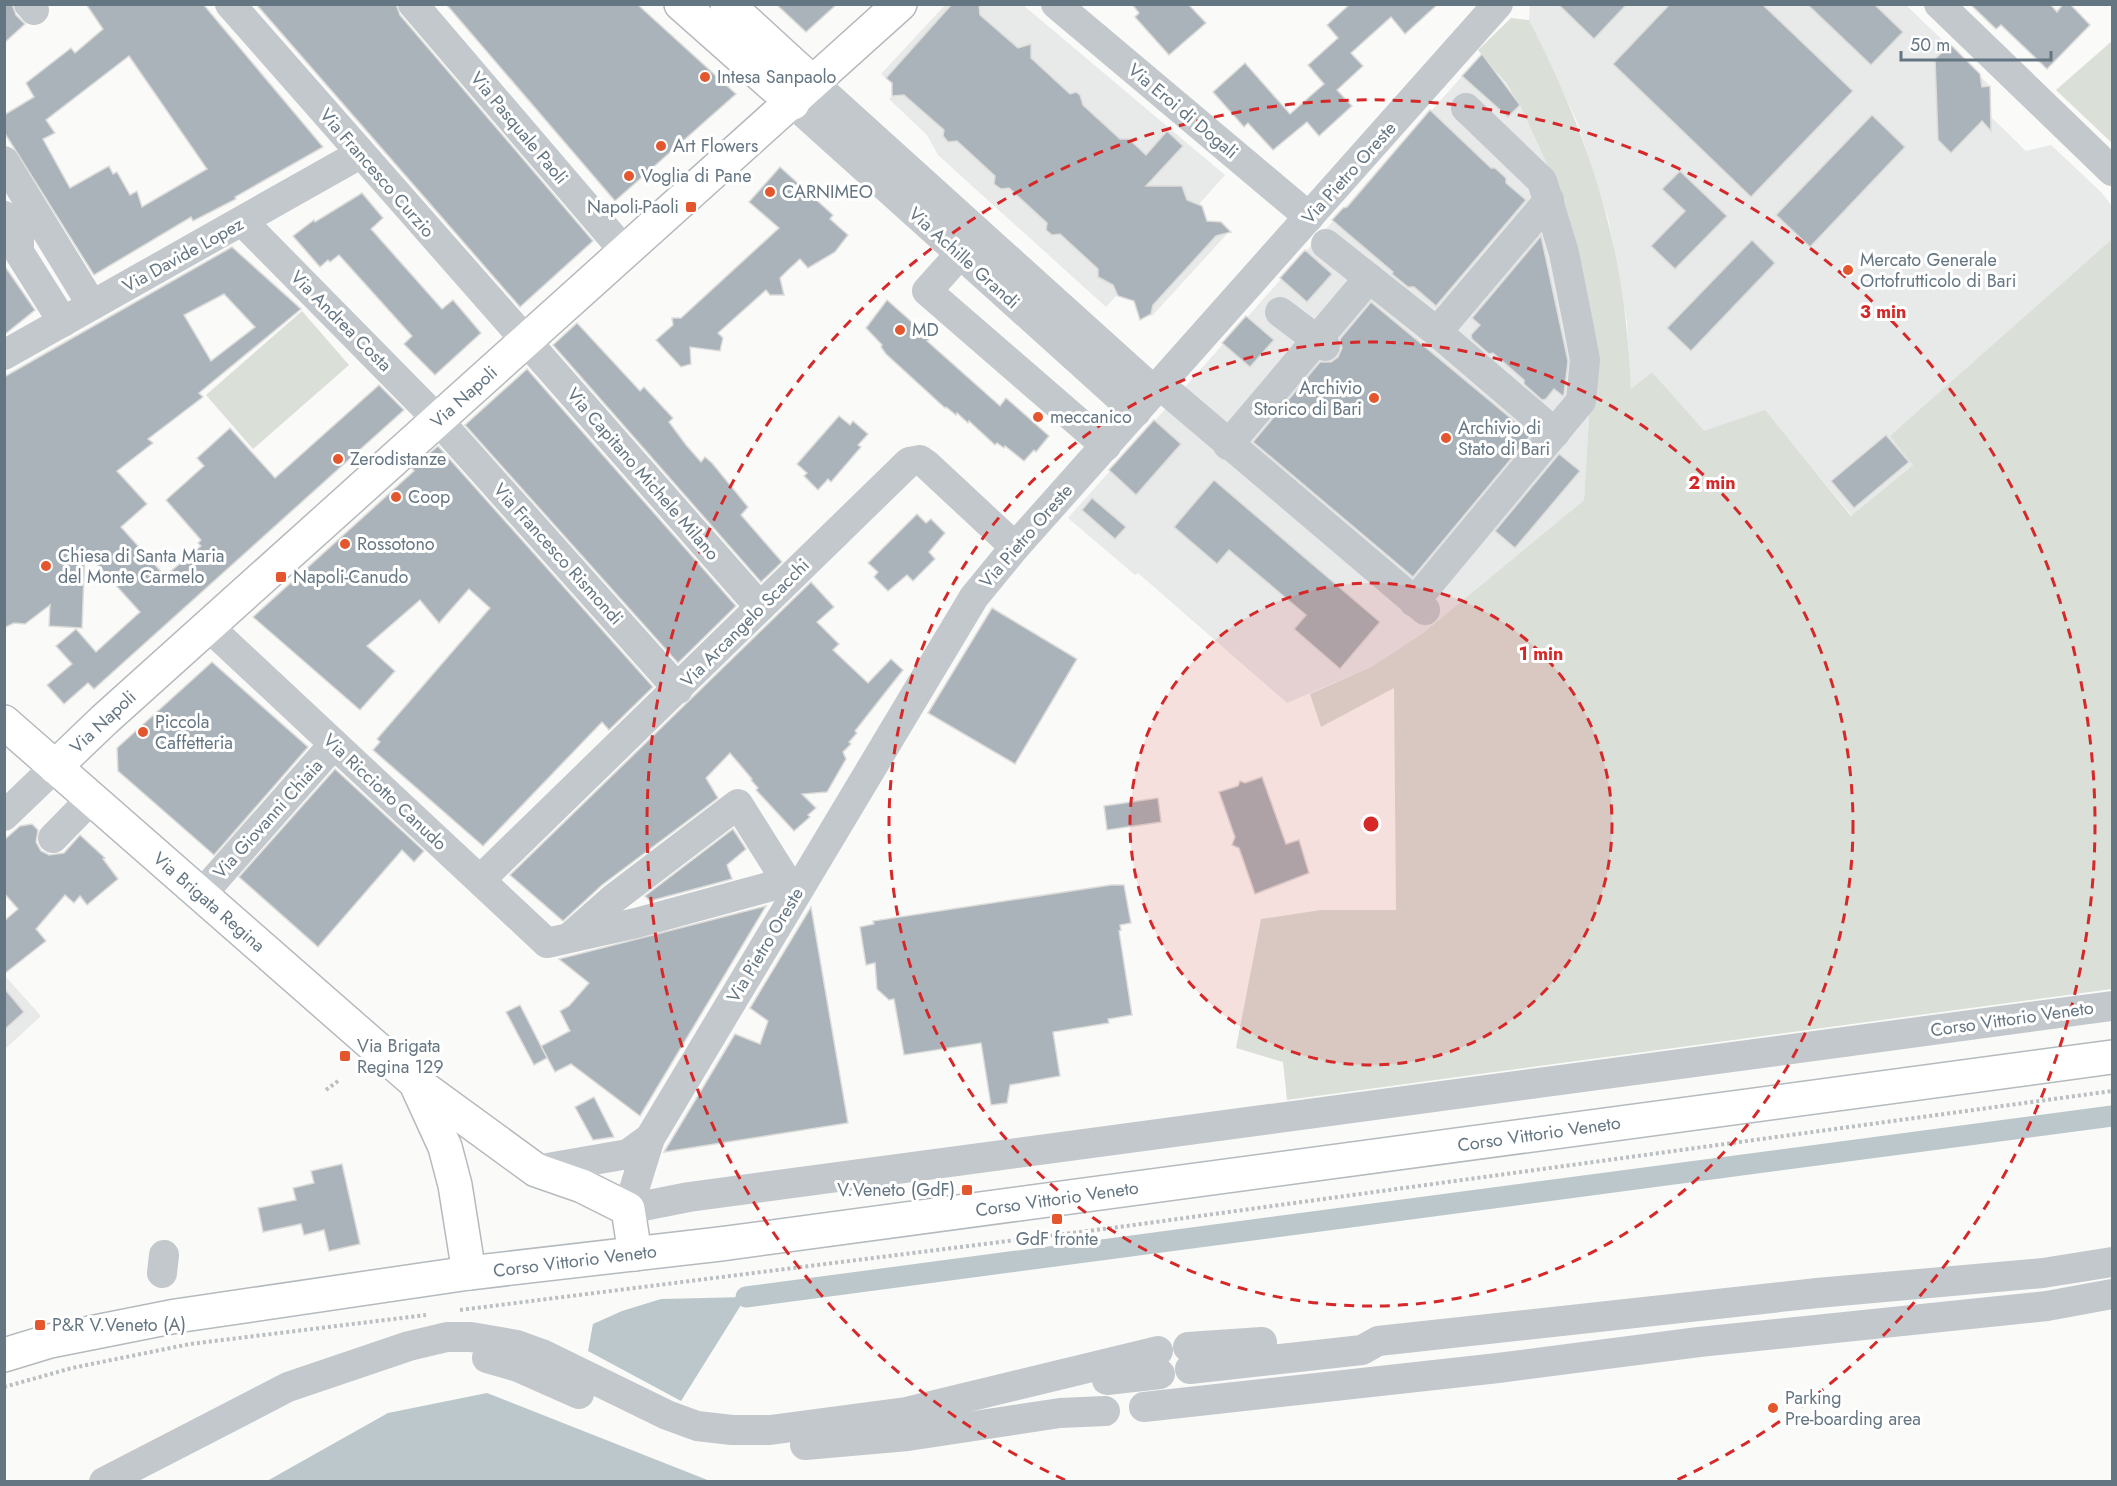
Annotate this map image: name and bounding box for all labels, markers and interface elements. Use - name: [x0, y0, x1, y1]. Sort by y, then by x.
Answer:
- scale bar: [1901, 24, 2051, 62]
- text: 50 m: [1910, 32, 1950, 58]
- street label: Via Eroi di Dogali: [1122, 57, 1244, 165]
- place label: Intesa Sanpaolo: [717, 64, 837, 90]
- street label: Via Pasquale Paoli: [464, 66, 574, 190]
- marker: Intesa Sanpaolo: [698, 70, 712, 84]
- street label: Via Francesco Curzio: [313, 103, 441, 243]
- street label: Via Pietro Oreste: [1296, 116, 1402, 230]
- place label: Art Flowers: [673, 133, 758, 159]
- marker: Art Flowers: [654, 139, 668, 153]
- place label: Voglia di Pane: [641, 163, 751, 189]
- marker: Voglia di Pane: [622, 169, 636, 183]
- place label: CARNIMEO: [782, 179, 873, 205]
- marker: CARNIMEO: [763, 185, 777, 199]
- place label: Napoli-Paoli: [587, 194, 679, 220]
- marker: Napoli-Paoli: [684, 200, 698, 214]
- street label: Via Achille Grandi: [903, 201, 1025, 315]
- street label: Via Davide Lopez: [118, 211, 249, 299]
- place label: Mercato Generale Ortofrutticolo di Bari: [1860, 247, 2016, 294]
- marker: Mercato Generale Ortofrutticolo di Bari: [1841, 263, 1855, 277]
- street label: Via Andrea Costa: [284, 264, 398, 378]
- text: 3 min: [1860, 299, 1906, 325]
- place label: MD: [912, 317, 939, 343]
- marker: MD: [893, 323, 907, 337]
- street label: Via Napoli: [425, 360, 503, 434]
- place label: Archivio Storico di Bari: [1253, 375, 1362, 422]
- street label: Via Capitano Michele Milano: [561, 382, 725, 566]
- marker: Archivio Storico di Bari: [1367, 391, 1381, 405]
- place label: meccanico: [1050, 404, 1132, 430]
- marker: meccanico: [1031, 410, 1045, 424]
- place label: Archivio di Stato di Bari: [1458, 415, 1550, 462]
- marker: Archivio di Stato di Bari: [1439, 431, 1453, 445]
- place label: Zerodistanze: [350, 446, 446, 472]
- marker: Zerodistanze: [331, 452, 345, 466]
- text: 2 min: [1688, 470, 1736, 496]
- street label: Via Francesco Rismondi: [487, 477, 629, 631]
- street label: Via Pietro Oreste: [974, 478, 1078, 594]
- place label: Coop: [408, 484, 450, 510]
- marker: Coop: [389, 490, 403, 504]
- place label: Rossotono: [357, 531, 435, 557]
- marker: Rossotono: [338, 537, 352, 551]
- place label: Chiesa di Santa Maria del Monte Carmelo: [58, 543, 224, 590]
- street label: Via Arcangelo Scacchi: [675, 553, 815, 693]
- marker: Chiesa di Santa Maria del Monte Carmelo: [39, 559, 53, 573]
- place label: Napoli-Canudo: [293, 564, 408, 590]
- marker: Napoli-Canudo: [274, 570, 288, 584]
- text: 1 min: [1519, 641, 1563, 667]
- street label: Via Napoli: [64, 684, 142, 760]
- place label: Piccola Caffetteria: [155, 709, 233, 756]
- marker: Piccola Caffetteria: [136, 725, 150, 739]
- street label: Via Ricciotto Canudo: [317, 728, 453, 857]
- street label: Via Giovanni Chiaia: [207, 754, 329, 884]
- centre of rings: [1361, 814, 1381, 834]
- street label: Via Brigata Regina: [147, 846, 271, 958]
- street label: Via Pietro Oreste: [720, 883, 810, 1007]
- street label: Corso Vittorio Veneto: [1929, 995, 2095, 1043]
- place label: Via Brigata Regina 129: [357, 1033, 444, 1080]
- marker: Via Brigata Regina 129: [338, 1049, 352, 1063]
- street label: Corso Vittorio Veneto: [1456, 1110, 1622, 1158]
- street label: Corso Vittorio Veneto: [974, 1175, 1140, 1223]
- place label: V.Veneto (GdF): [837, 1177, 955, 1203]
- marker: V.Veneto (GdF): [960, 1183, 974, 1197]
- marker: GdF fronte: [1050, 1212, 1064, 1226]
- place label: GdF fronte: [1016, 1226, 1098, 1252]
- street label: Corso Vittorio Veneto: [492, 1238, 658, 1284]
- place label: P&R V.Veneto (A): [52, 1312, 186, 1338]
- marker: P&R V.Veneto (A): [33, 1318, 47, 1332]
- place label: Parking Pre-boarding area: [1785, 1385, 1921, 1432]
- marker: Parking Pre-boarding area: [1766, 1401, 1780, 1415]

